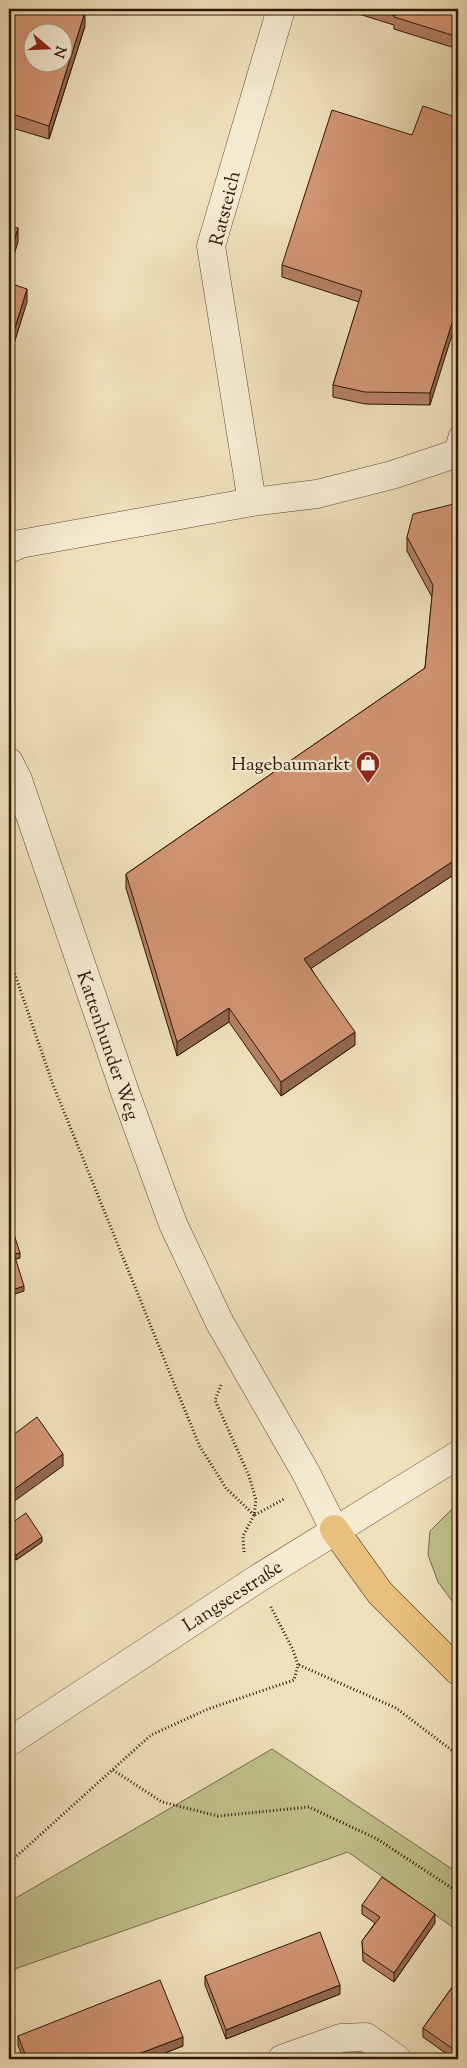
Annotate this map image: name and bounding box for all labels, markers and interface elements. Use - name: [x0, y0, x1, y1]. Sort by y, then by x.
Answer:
- north arrow: [22, 22, 72, 72]
- text: N: [47, 43, 70, 60]
- street label: Ratsteich: [204, 168, 249, 249]
- shop icon: Hagebaumarkt: [355, 750, 381, 784]
- place label: Hagebaumarkt: [231, 752, 351, 779]
- street label: Kattenhunder Weg: [68, 968, 145, 1124]
- street label: Langseestraße: [178, 1555, 289, 1640]

